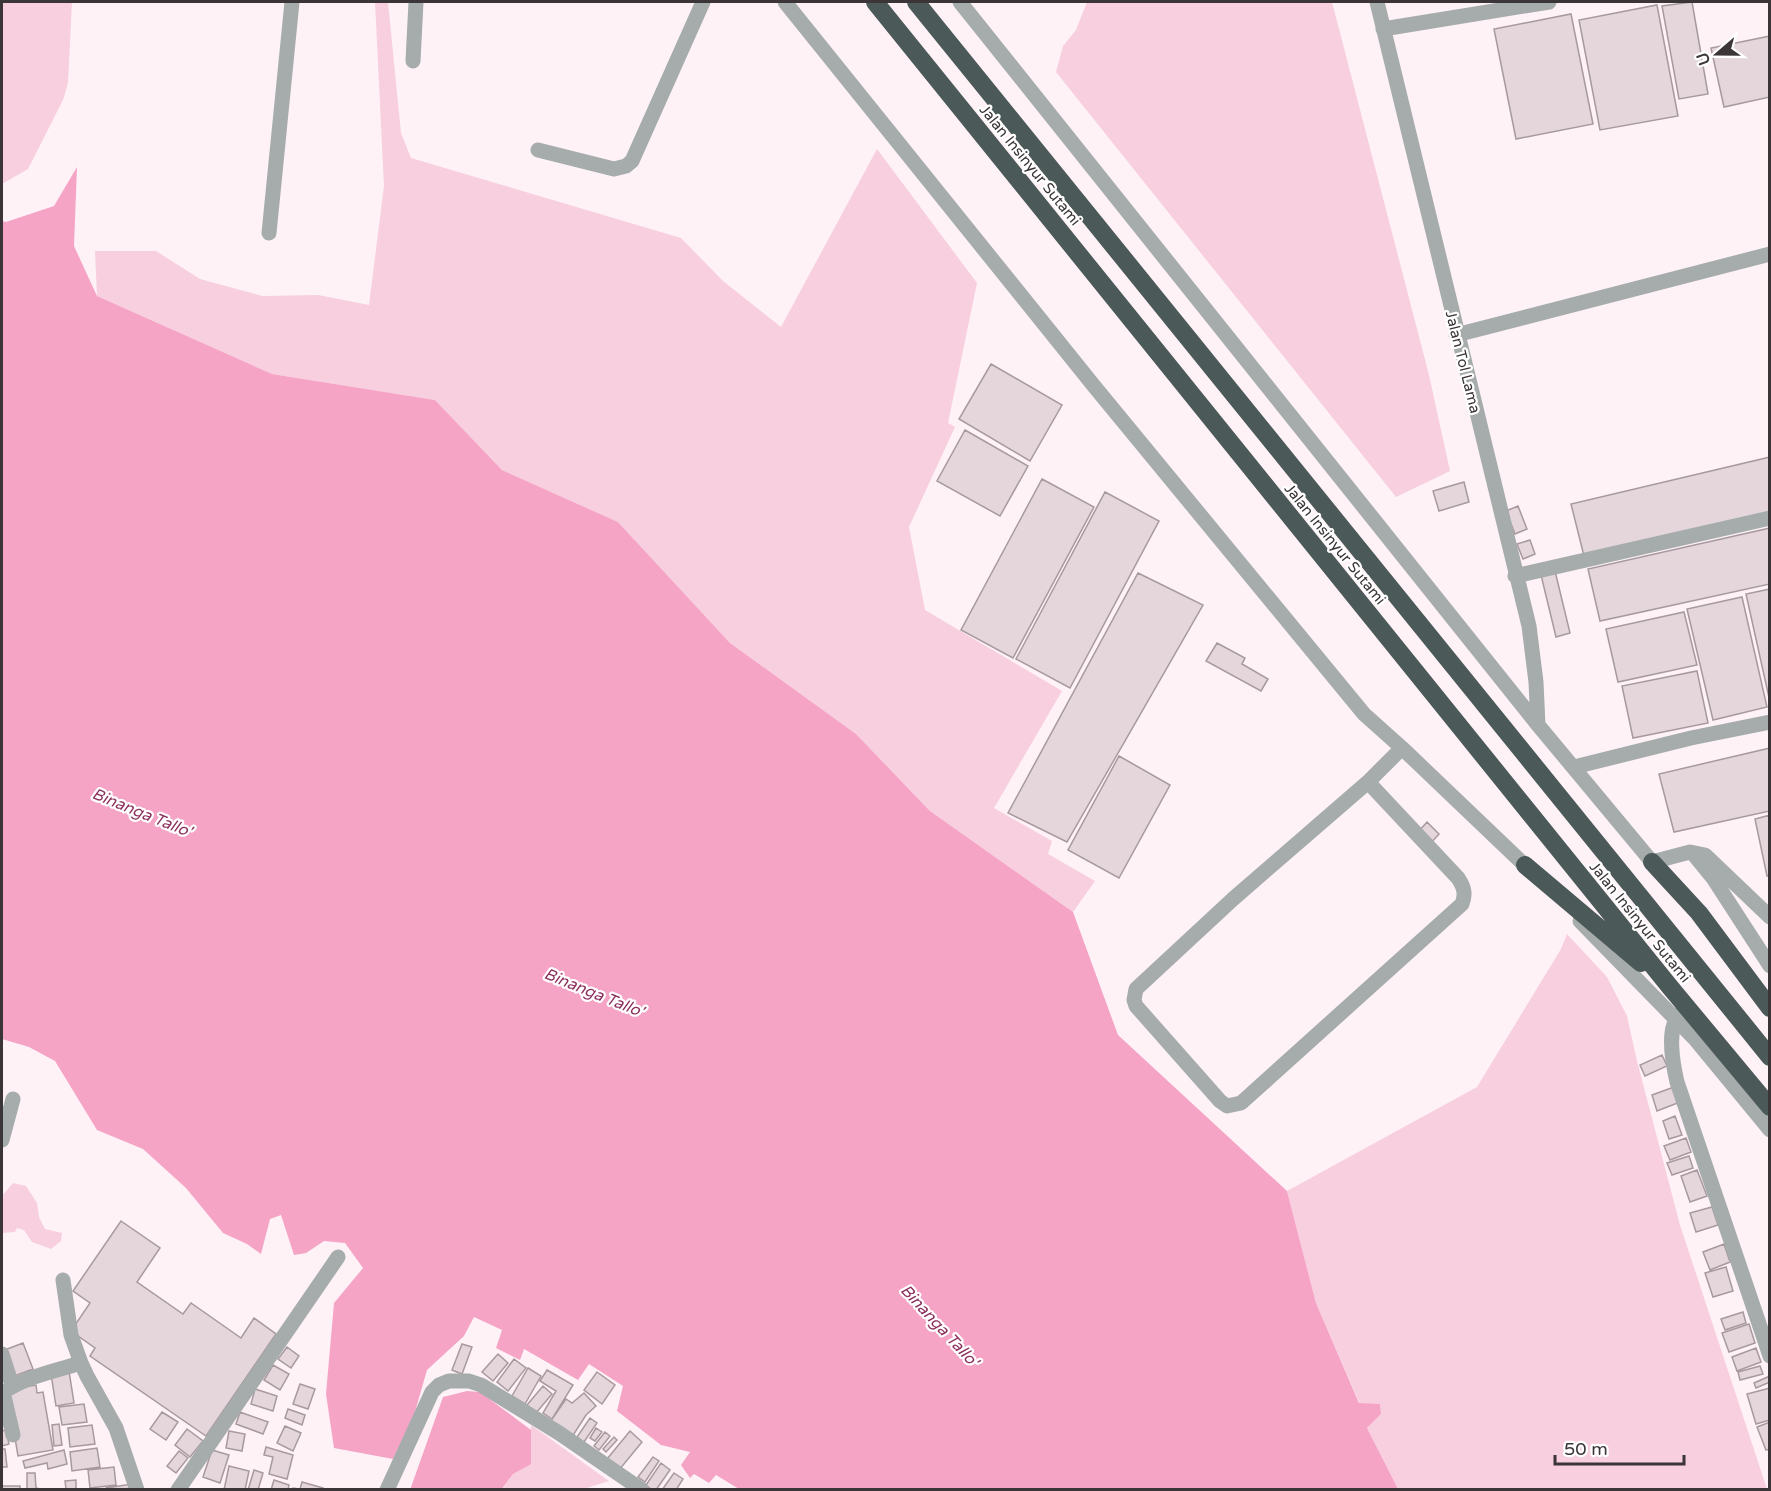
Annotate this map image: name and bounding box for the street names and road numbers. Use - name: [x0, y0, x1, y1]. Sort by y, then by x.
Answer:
- street label: Jalan Insinyur Sutami: [976, 101, 1084, 229]
- street label: Jalan Tol Lama: [1442, 309, 1484, 415]
- street label: Jalan Insinyur Sutami: [1281, 480, 1389, 608]
- street label: Jalan Insinyur Sutami: [1586, 858, 1694, 986]

